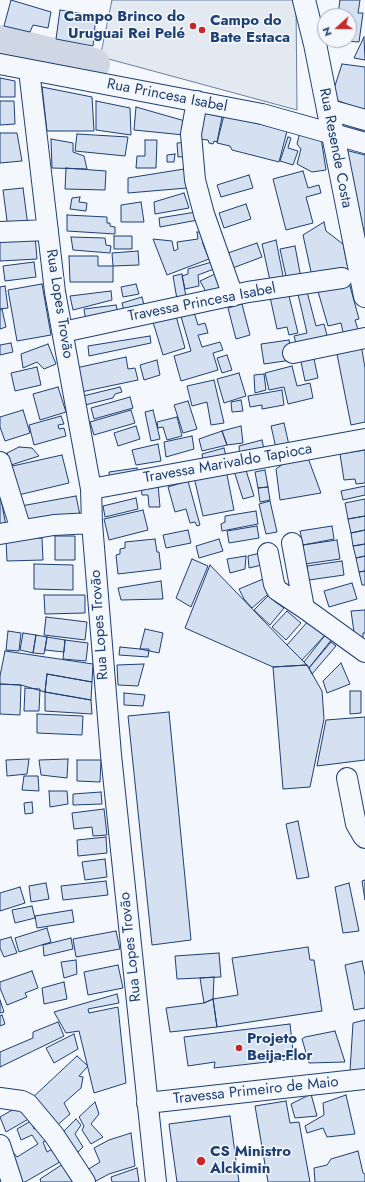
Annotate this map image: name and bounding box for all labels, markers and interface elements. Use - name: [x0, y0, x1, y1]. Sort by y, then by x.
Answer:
- place label: Campo Brinco do Uruguai Rei Pelé: [64, 8, 185, 43]
- north arrow: [317, 8, 357, 48]
- place label: Campo do Bate Estaca: [210, 12, 290, 47]
- marker: Campo Brinco do Uruguai Rei Pelé: [188, 21, 198, 31]
- marker: Campo do Bate Estaca: [197, 25, 207, 35]
- text: N: [318, 25, 336, 39]
- street label: Rua Princesa Isabel: [105, 76, 229, 116]
- street label: Rua Resende Costa: [315, 86, 355, 210]
- street label: Rua Lopes Trovão: [41, 248, 77, 360]
- street label: Travessa Princesa Isabel: [127, 280, 277, 326]
- street label: Travessa Marivaldo Tapioca: [142, 440, 314, 488]
- street label: Rua Lopes Trovão: [87, 569, 113, 681]
- street label: Rua Lopes Trovão: [116, 891, 146, 1003]
- place label: Projeto Beija-Flor: [247, 1030, 313, 1065]
- marker: Projeto Beija-Flor: [234, 1043, 244, 1053]
- street label: Travessa Primeiro de Maio: [172, 1073, 340, 1109]
- place label: CS Ministro Alckimin: [210, 1143, 291, 1178]
- marker: CS Ministro Alckimin: [195, 1155, 207, 1167]

